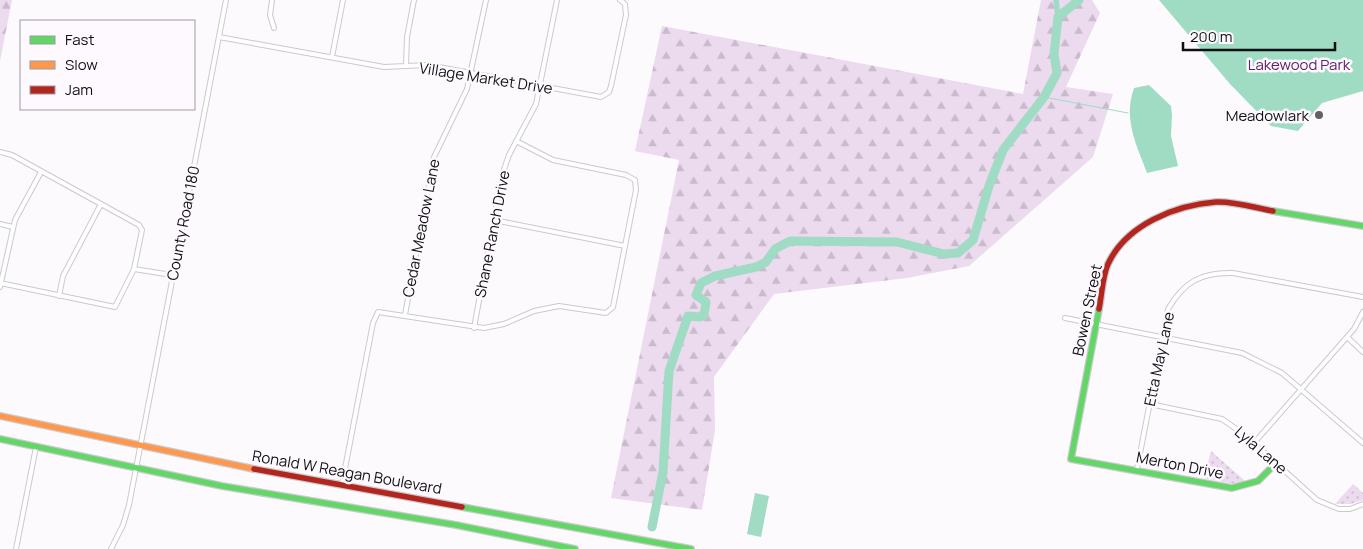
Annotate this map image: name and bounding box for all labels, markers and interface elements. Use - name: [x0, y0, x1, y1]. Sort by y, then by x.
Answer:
- legend: [20, 20, 195, 110]
- scale bar: [1183, 20, 1336, 52]
- text: 200 m: [1190, 26, 1233, 47]
- text: Fast: [65, 29, 94, 50]
- text: Slow: [65, 54, 98, 75]
- park label: Lakewood Park: [1248, 54, 1351, 75]
- street label: Village Market Drive: [418, 57, 554, 99]
- text: Jam: [65, 79, 93, 100]
- place label: Meadowlark: [1226, 105, 1310, 126]
- marker: Meadowlark: [1313, 109, 1325, 121]
- street label: Cedar Meadow Lane: [397, 157, 445, 299]
- street label: County Road 180: [162, 164, 204, 282]
- street label: Shane Ranch Drive: [469, 168, 515, 299]
- street label: Bowen Street: [1067, 262, 1107, 358]
- street label: Etta May Lane: [1139, 310, 1179, 408]
- street label: Lyla Lane: [1230, 421, 1292, 479]
- street label: Ronald W Reagan Boulevard: [251, 445, 443, 499]
- street label: Merton Drive: [1135, 446, 1226, 484]

